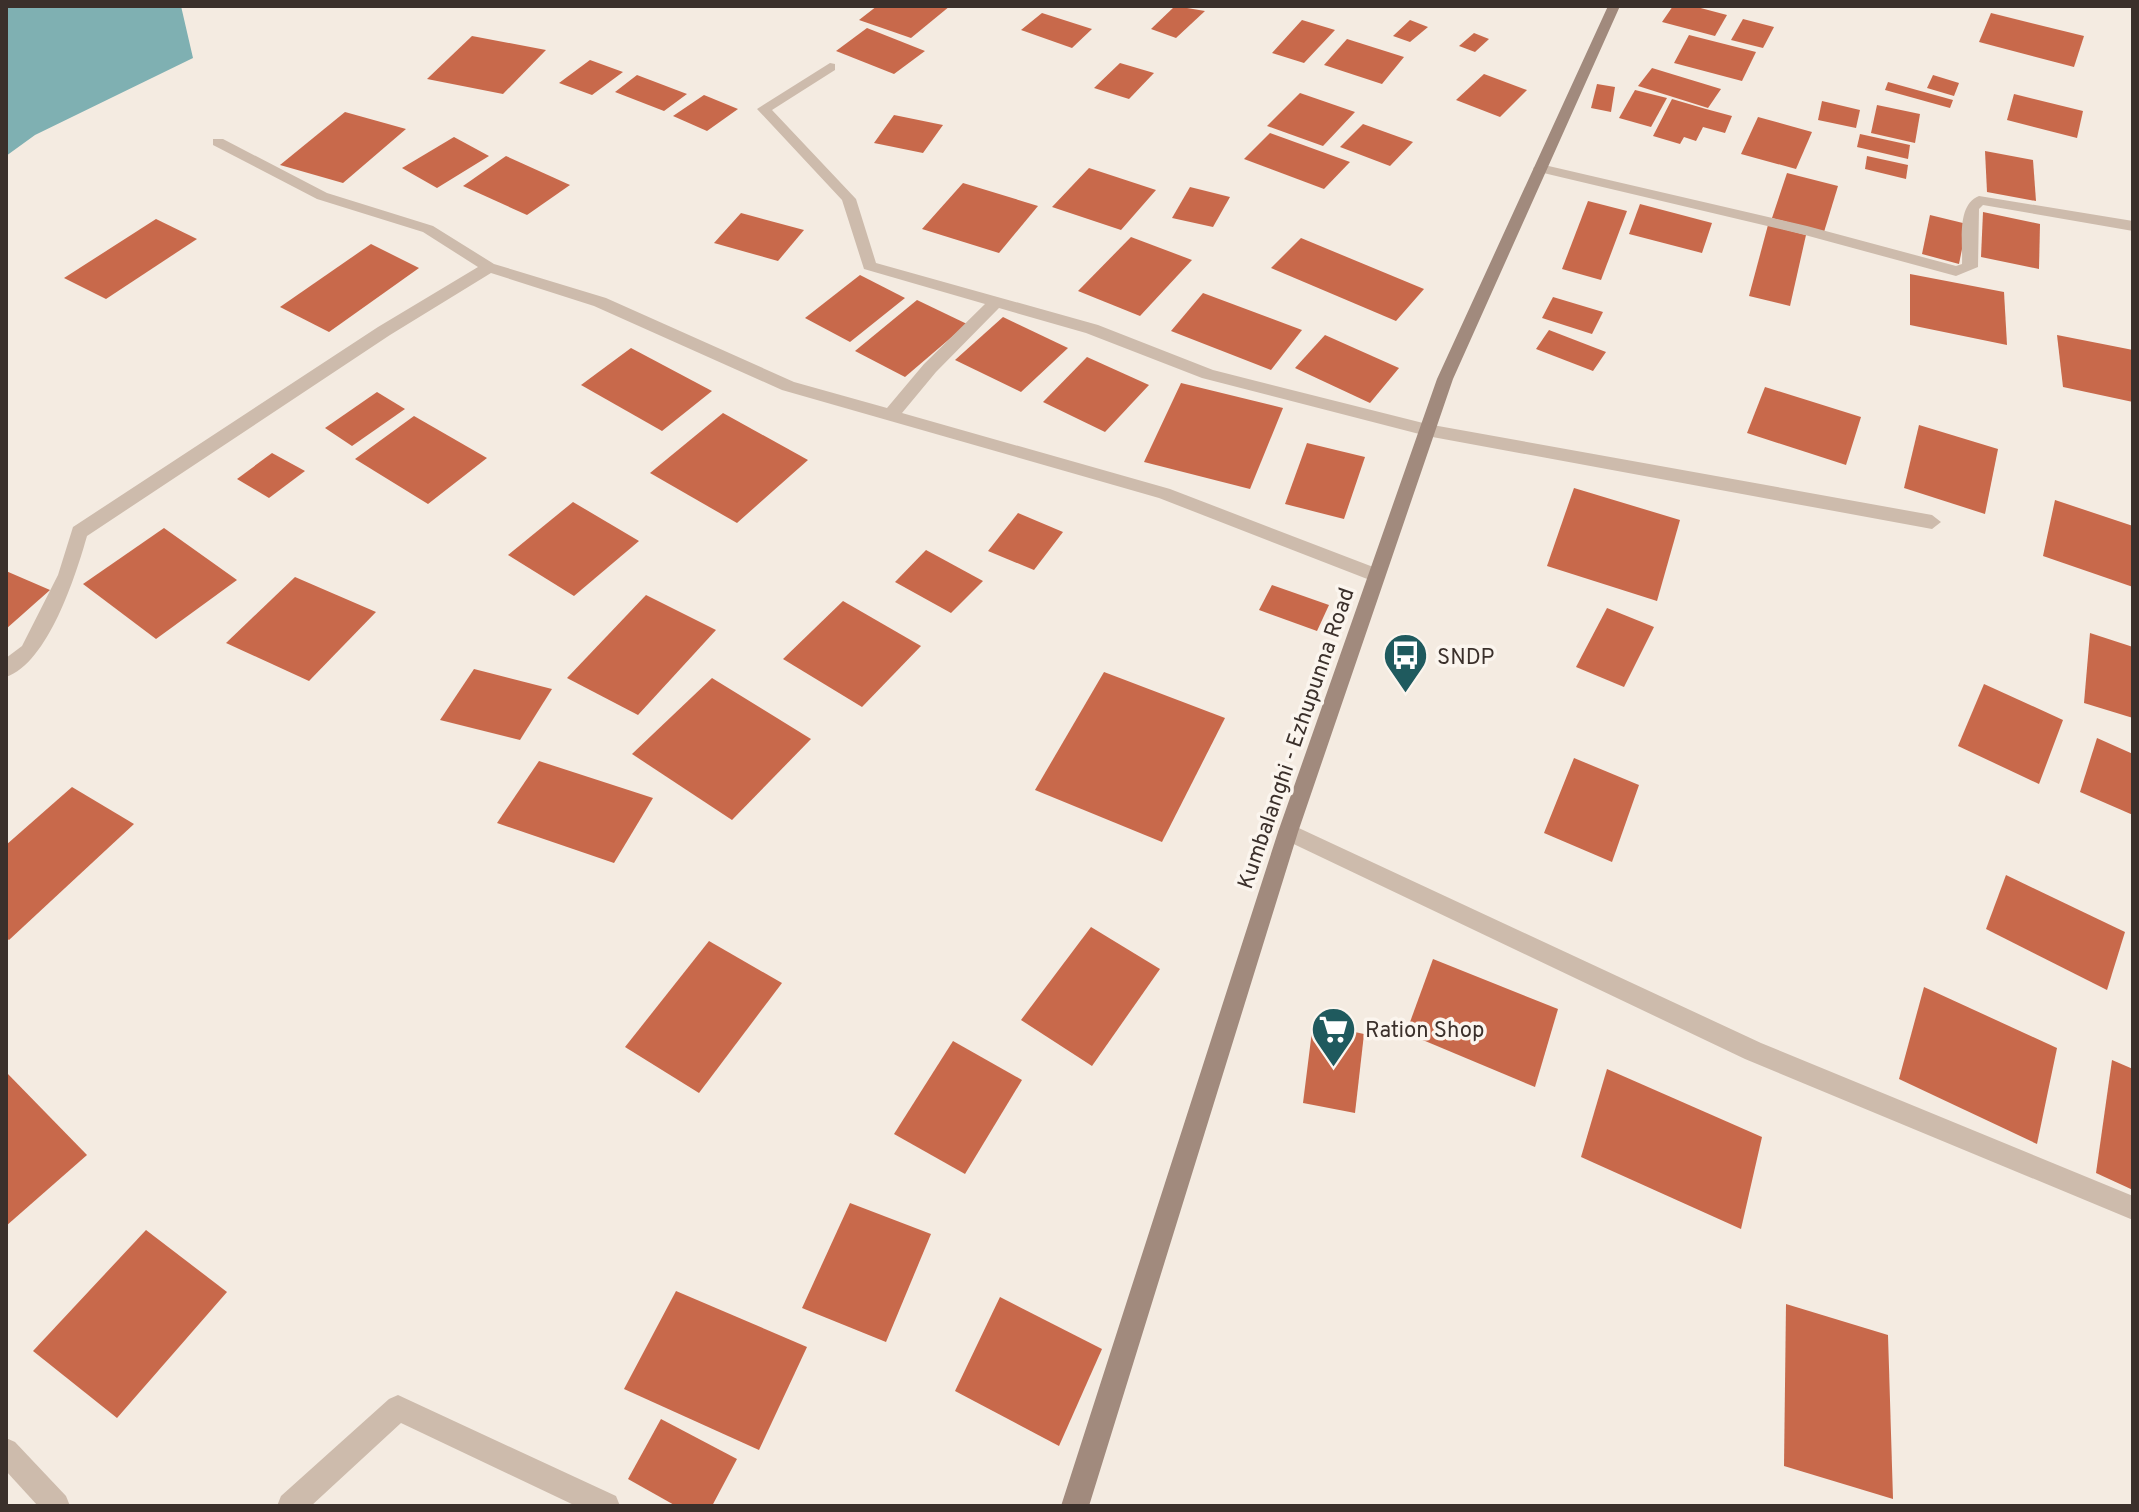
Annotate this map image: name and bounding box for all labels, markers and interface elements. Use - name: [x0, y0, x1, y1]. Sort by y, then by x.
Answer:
- street label: Kumbalanghi - Ezhupunna Road: [1233, 585, 1362, 893]
- bus stop icon: SNDP: [1382, 632, 1430, 695]
- place label: SNDP: [1437, 645, 1495, 672]
- supermarket icon: Ration Shop: [1310, 1005, 1358, 1068]
- place label: Ration Shop: [1365, 1018, 1484, 1045]

